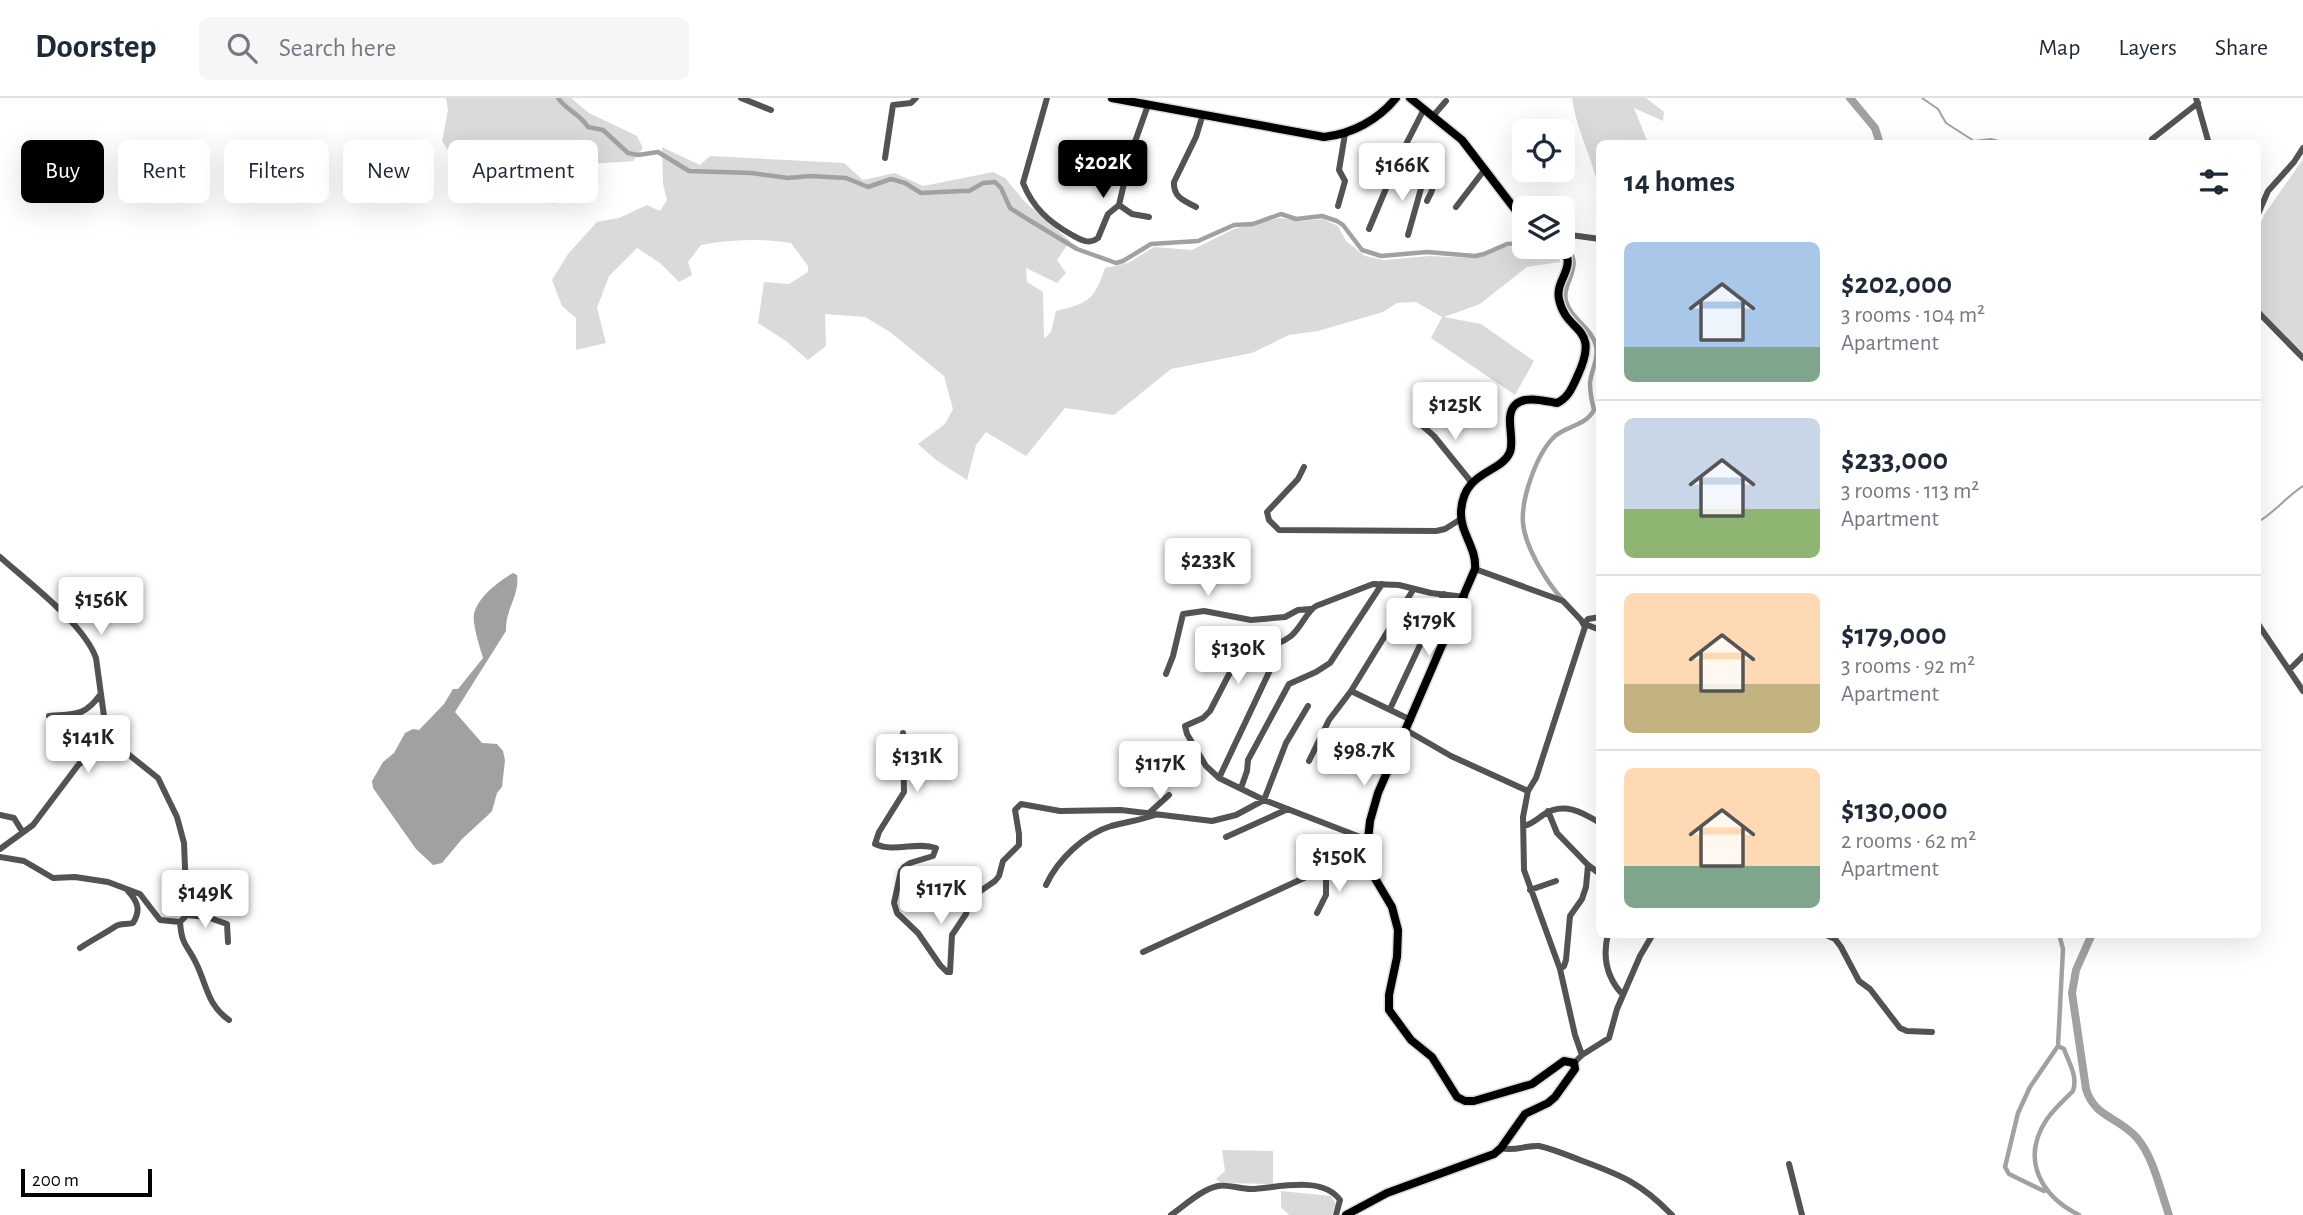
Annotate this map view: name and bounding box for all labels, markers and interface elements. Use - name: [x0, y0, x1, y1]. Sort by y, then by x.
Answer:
- search box: [199, 17, 689, 80]
- icon: search: [223, 29, 261, 67]
- text: Doorstep: [35, 31, 157, 64]
- text: Search here: [279, 35, 396, 61]
- text: Map: [2038, 36, 2080, 60]
- text: Layers: [2118, 36, 2177, 60]
- text: Share: [2215, 36, 2268, 60]
- map controls: [1512, 119, 1575, 259]
- button: locate: [1512, 119, 1575, 182]
- chip: Buy: [21, 140, 104, 203]
- chip: Rent: [118, 140, 210, 203]
- chip: Filters: [224, 140, 329, 203]
- chip: New: [343, 140, 434, 203]
- chip: Apartment: [448, 140, 598, 203]
- pin: $202K: [1054, 140, 1152, 200]
- pin: $166K: [1353, 144, 1451, 203]
- text: $202K: [1074, 151, 1132, 174]
- text: $166K: [1375, 154, 1429, 177]
- icon: filters: [2195, 163, 2233, 201]
- text: 14 homes: [1624, 167, 1735, 197]
- button: layers: [1512, 196, 1575, 259]
- text: $202,000: [1841, 269, 1952, 299]
- icon: home: [1680, 270, 1764, 354]
- text: 3 rooms · 104 m²: [1841, 304, 1985, 327]
- text: Apartment: [1841, 332, 1939, 355]
- pin: $125K: [1406, 382, 1504, 442]
- text: $125K: [1429, 393, 1481, 416]
- text: $233,000: [1841, 445, 1948, 475]
- icon: home: [1680, 446, 1764, 530]
- text: 3 rooms · 113 m²: [1841, 480, 1979, 503]
- text: Apartment: [1841, 508, 1939, 531]
- pin: $233K: [1159, 538, 1257, 598]
- text: $233K: [1181, 549, 1235, 572]
- pin: $156K: [52, 578, 150, 637]
- text: $156K: [74, 588, 128, 611]
- pin: $179K: [1380, 598, 1478, 658]
- text: $179K: [1402, 609, 1456, 632]
- text: $179,000: [1841, 620, 1947, 650]
- icon: home: [1680, 621, 1764, 705]
- pin: $130K: [1189, 626, 1287, 686]
- text: $130K: [1211, 637, 1265, 660]
- text: 3 rooms · 92 m²: [1841, 655, 1975, 678]
- text: Apartment: [1841, 683, 1939, 706]
- pin: $141K: [39, 716, 137, 775]
- text: $141K: [62, 726, 114, 749]
- pin: $98.7K: [1307, 728, 1421, 788]
- pin: $131K: [868, 734, 966, 794]
- text: $98.7K: [1333, 739, 1395, 762]
- pin: $117K: [1111, 742, 1209, 801]
- text: $131K: [892, 745, 942, 768]
- text: $117K: [1135, 752, 1185, 775]
- text: $130,000: [1841, 795, 1948, 825]
- icon: home: [1680, 796, 1764, 880]
- text: 2 rooms · 62 m²: [1841, 830, 1976, 853]
- pin: $150K: [1290, 834, 1388, 894]
- text: $150K: [1312, 845, 1366, 868]
- text: Apartment: [1841, 858, 1939, 881]
- pin: $117K: [892, 866, 990, 926]
- pin: $149K: [156, 870, 254, 930]
- text: $117K: [916, 877, 966, 900]
- text: $149K: [178, 881, 232, 904]
- scale bar: [21, 1166, 152, 1198]
- text: 200 m: [32, 1171, 79, 1190]

